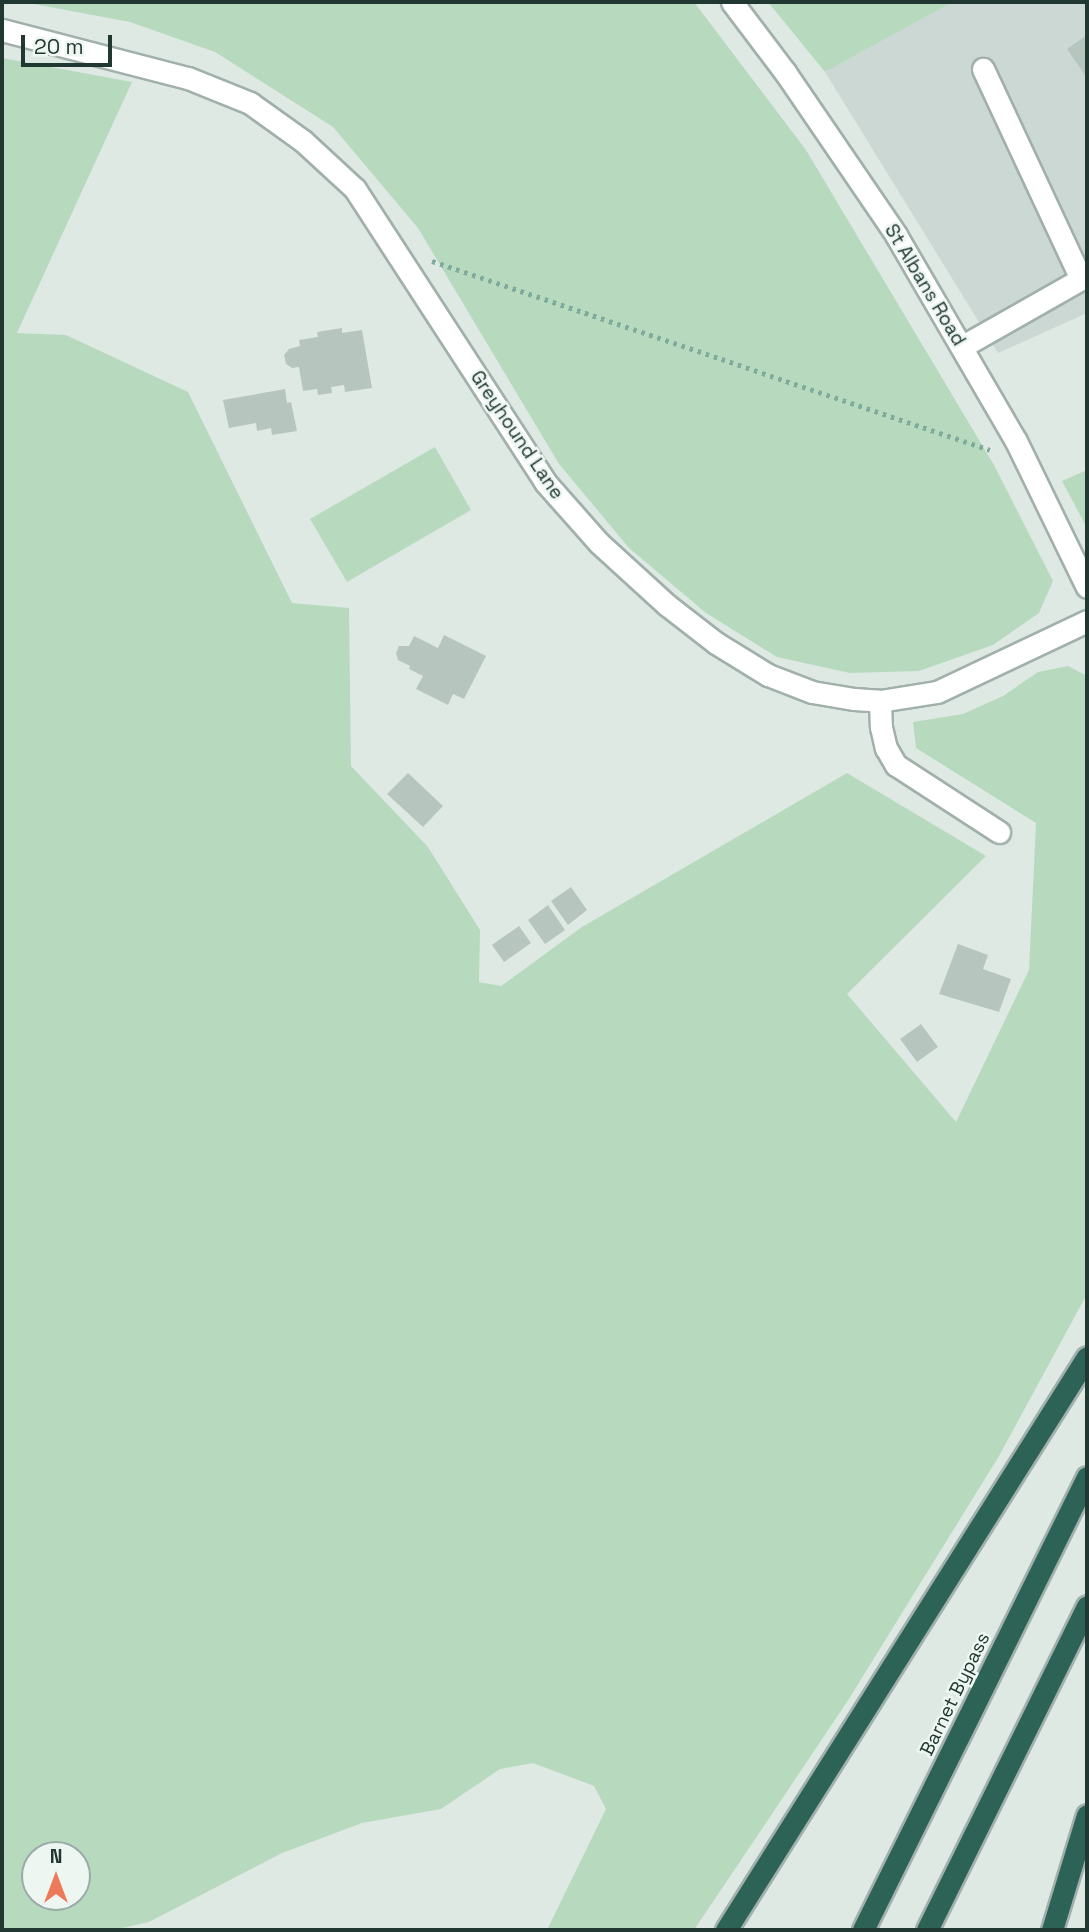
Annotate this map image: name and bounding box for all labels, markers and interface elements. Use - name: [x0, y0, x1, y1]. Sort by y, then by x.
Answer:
- scale bar: [24, 21, 116, 65]
- text: 20 m: [34, 33, 84, 60]
- street label: St Albans Road: [880, 220, 970, 350]
- street label: Greyhound Lane: [466, 366, 568, 504]
- street label: Barnet Bypass: [915, 1629, 995, 1759]
- north arrow: [21, 1841, 91, 1911]
- text: N: [50, 1844, 62, 1869]

